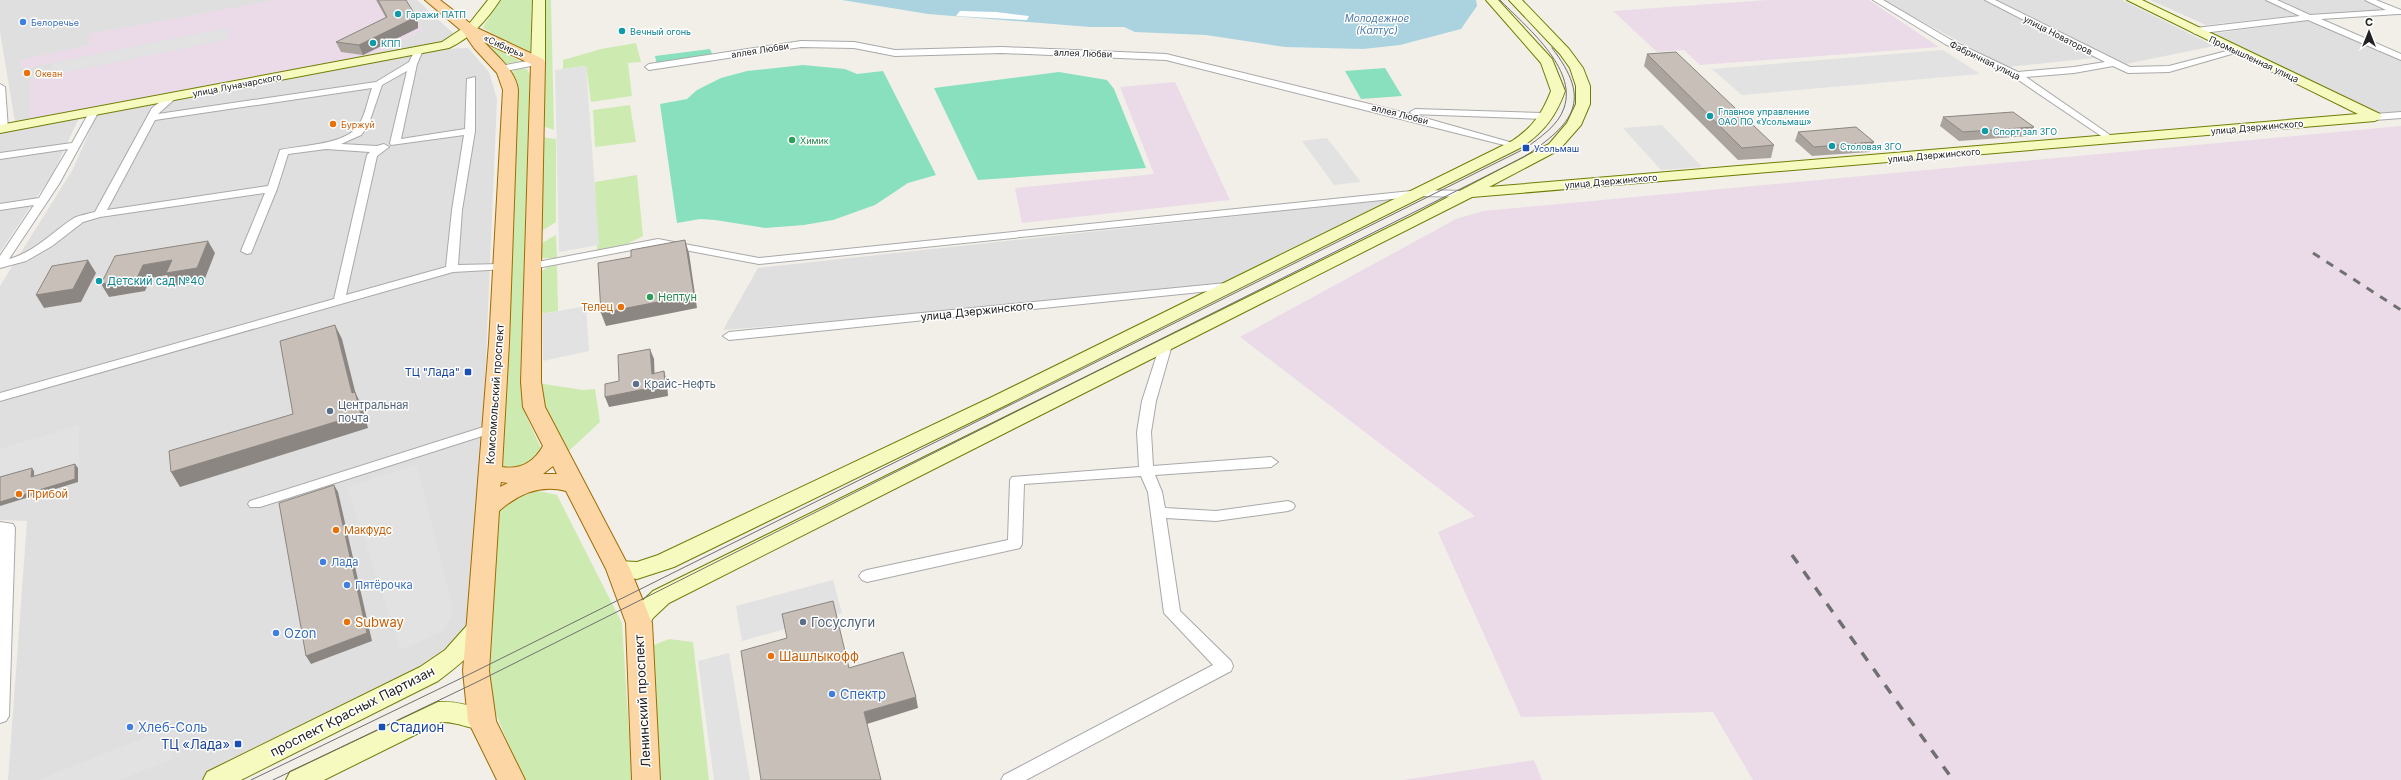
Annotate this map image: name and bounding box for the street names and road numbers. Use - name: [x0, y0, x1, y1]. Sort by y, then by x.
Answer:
- street label: улица Новаторов: [2022, 13, 2094, 57]
- street label: «Сибирь»: [482, 32, 526, 60]
- street label: Промышленная улица: [2207, 33, 2301, 85]
- street label: Фабричная улица: [1948, 38, 2022, 82]
- street label: аллея Любви: [730, 40, 790, 60]
- street label: аллея Любви: [1054, 46, 1112, 60]
- street label: улица Луначарского: [192, 71, 282, 99]
- street label: аллея Любви: [1370, 102, 1430, 126]
- street label: улица Дзержинского: [2210, 117, 2304, 137]
- street label: улица Дзержинского: [1887, 145, 1981, 165]
- street label: улица Дзержинского: [1564, 171, 1658, 191]
- street label: улица Дзержинского: [920, 298, 1035, 324]
- street label: Комсомольский проспект: [483, 322, 507, 465]
- street label: Ленинский проспект: [631, 634, 653, 768]
- street label: проспект Красных Партизан: [267, 662, 437, 760]

